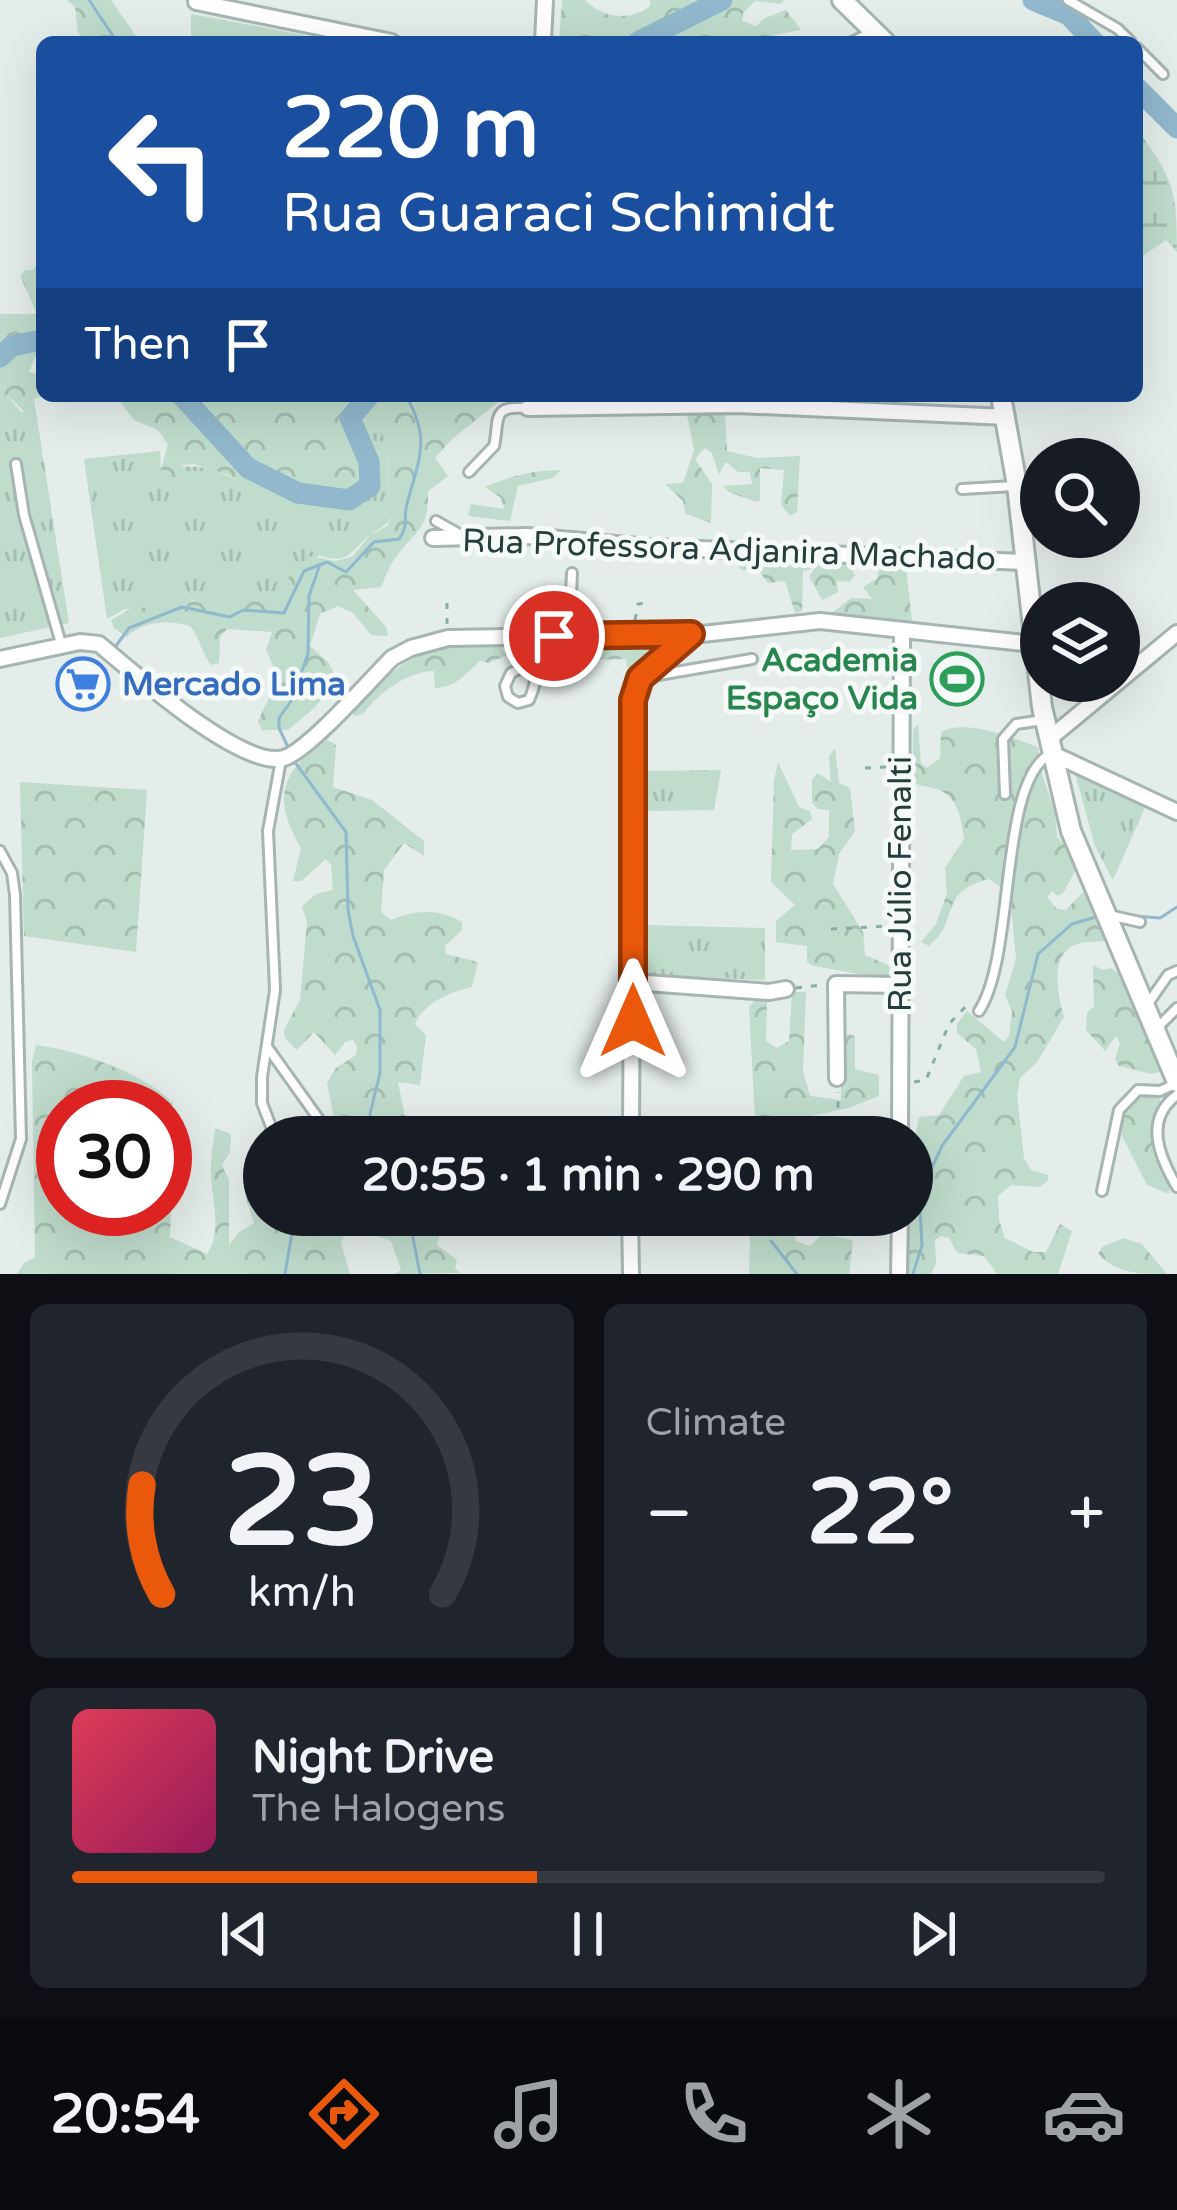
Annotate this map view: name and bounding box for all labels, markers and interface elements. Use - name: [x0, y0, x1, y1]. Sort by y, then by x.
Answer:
- text: 220 m: [282, 79, 539, 180]
- icon: left: [84, 84, 240, 240]
- text: Rua Guaraci Schimidt: [282, 181, 835, 246]
- icon: arrive: [215, 312, 281, 378]
- text: Then: [84, 318, 191, 372]
- map controls: [1020, 438, 1140, 702]
- button: search: [1020, 438, 1140, 558]
- street label: Rua Professora Adjanira Machado: [461, 521, 997, 579]
- button: layers: [1020, 582, 1140, 702]
- pin: [503, 585, 605, 687]
- icon: arrive: [521, 603, 587, 669]
- place label: Academia Espaço Vida: [726, 641, 918, 718]
- sports icon: Academia Espaço Vida: [929, 651, 985, 707]
- supermarket icon: Mercado Lima: [55, 656, 111, 712]
- place label: Mercado Lima: [122, 665, 346, 704]
- street label: Rua Júlio Fenalti: [881, 756, 920, 1012]
- position arrow: [570, 958, 696, 1084]
- speed limit sign: 30: [36, 1080, 192, 1236]
- text: 20:55 · 1 min · 290 m: [362, 1149, 814, 1203]
- text: Climate: [646, 1399, 786, 1446]
- text: 23: [223, 1428, 380, 1579]
- text: 22°: [807, 1459, 954, 1568]
- text: −: [646, 1474, 693, 1554]
- text: +: [1068, 1474, 1105, 1554]
- text: km/h: [248, 1567, 356, 1618]
- text: Night Drive: [252, 1731, 494, 1785]
- text: The Halogens: [252, 1785, 505, 1832]
- icon: previous: [211, 1901, 277, 1967]
- icon: pause: [555, 1901, 621, 1967]
- icon: next: [900, 1901, 966, 1967]
- icon: directions: [302, 2072, 386, 2156]
- icon: music: [487, 2072, 571, 2156]
- icon: phone: [672, 2072, 756, 2156]
- icon: climate: [857, 2072, 941, 2156]
- icon: car: [1042, 2072, 1126, 2156]
- text: 20:54: [51, 2082, 200, 2147]

